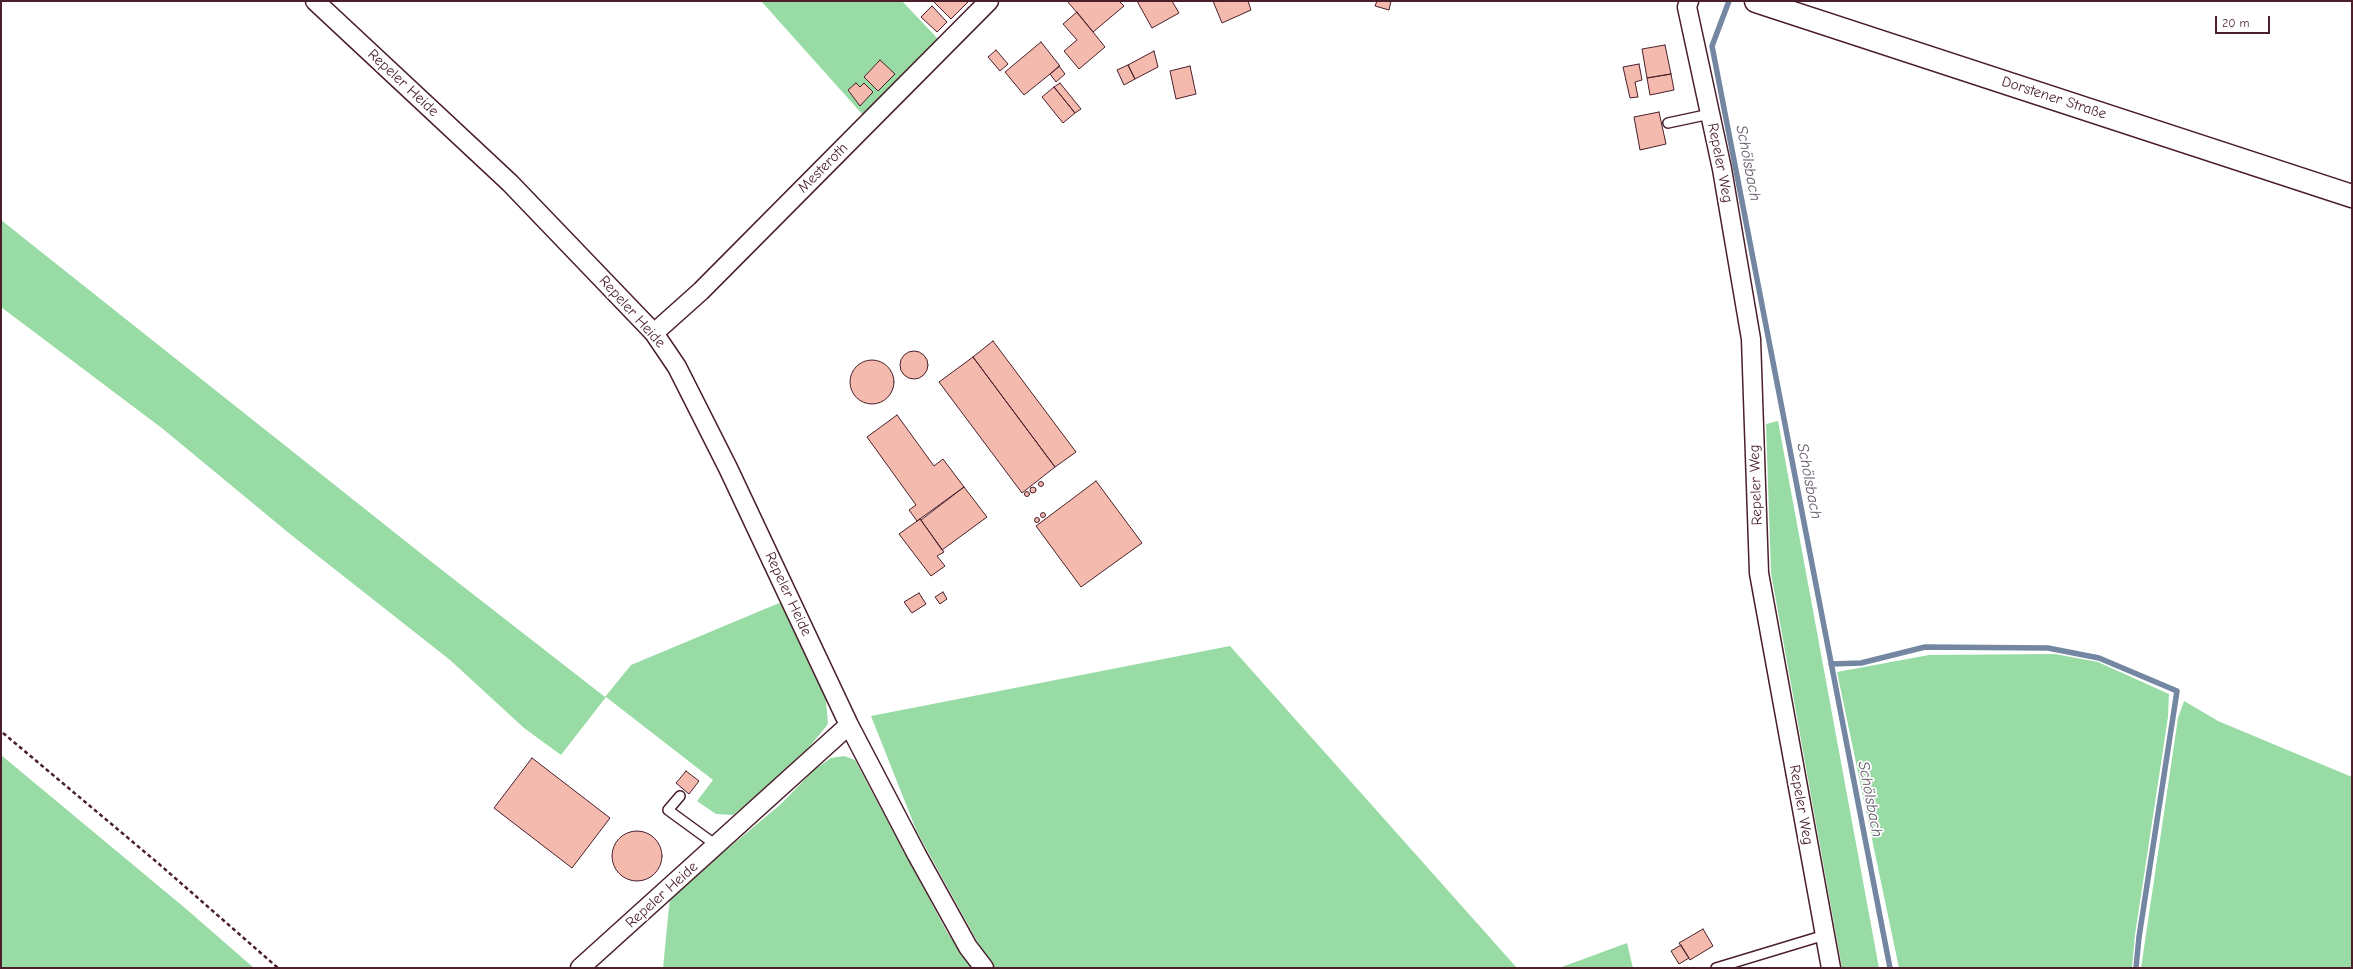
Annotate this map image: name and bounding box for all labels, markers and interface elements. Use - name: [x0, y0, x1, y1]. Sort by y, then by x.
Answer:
- scale bar: [2217, 8, 2272, 34]
- text: 20 m: [2222, 16, 2250, 30]
- street label: Repeler Heide: [364, 45, 442, 121]
- street label: Dorstener Straße: [1999, 73, 2109, 123]
- street label: Repeler Weg: [1703, 122, 1737, 204]
- water label: Schölsbach: [1731, 123, 1765, 203]
- street label: Mesteroth: [794, 139, 852, 197]
- street label: Repeler Heide: [595, 272, 669, 352]
- water label: Schölsbach: [1792, 441, 1826, 521]
- street label: Repeler Weg: [1746, 444, 1766, 526]
- street label: Repeler Heide: [761, 549, 815, 639]
- water label: Schölsbach: [1853, 759, 1887, 839]
- street label: Repeler Weg: [1785, 764, 1817, 846]
- street label: Repeler Heide: [622, 858, 702, 932]

